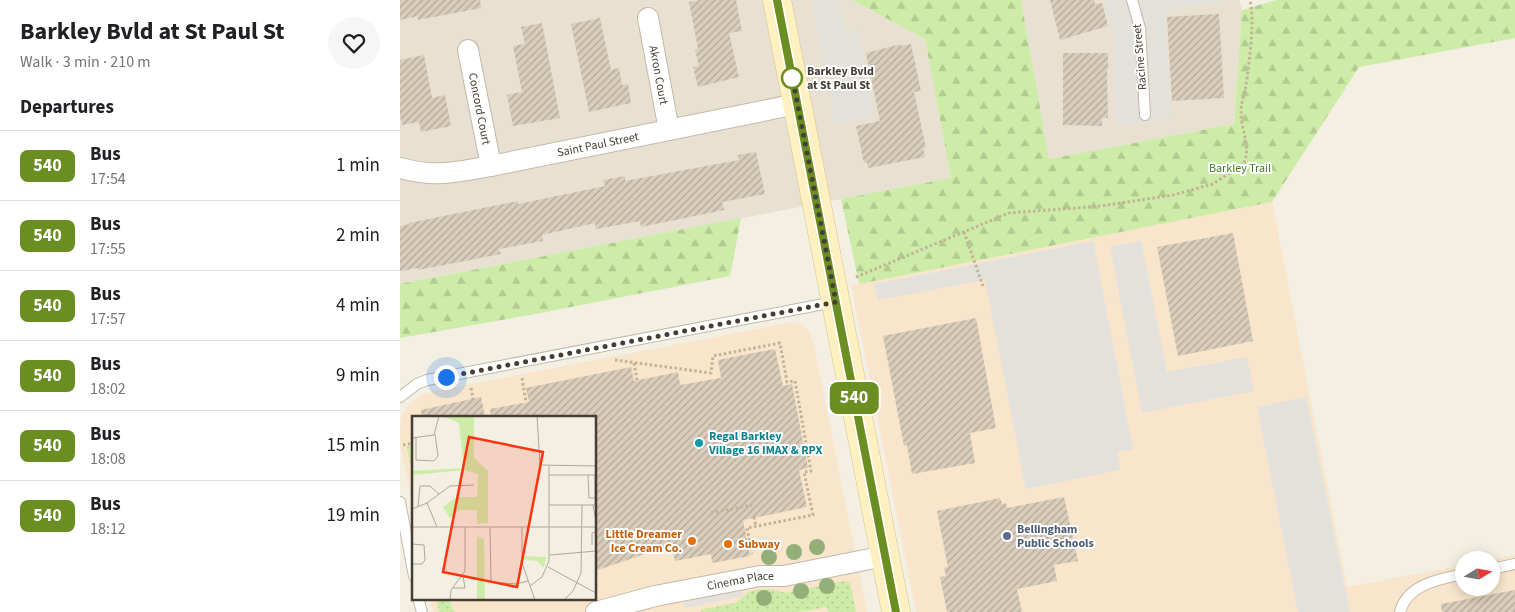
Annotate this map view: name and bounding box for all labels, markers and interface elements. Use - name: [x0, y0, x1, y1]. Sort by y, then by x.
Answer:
- text: Barkley Bvld at St Paul St: [20, 14, 285, 49]
- button: heart: [328, 17, 380, 69]
- street label: Racine Street: [1129, 23, 1151, 91]
- street label: Akron Court: [645, 44, 673, 106]
- text: Walk · 3 min · 210 m: [20, 51, 151, 73]
- place label: Barkley Bvld at St Paul St: [807, 63, 874, 94]
- marker: Barkley Bvld at St Paul St: [781, 67, 803, 89]
- street label: Concord Court: [464, 71, 495, 146]
- text: Departures: [20, 94, 114, 121]
- street label: Saint Paul Street: [555, 128, 640, 161]
- text: Bus: [90, 141, 121, 168]
- text: 1 min: [336, 152, 380, 179]
- text: 540: [33, 153, 62, 178]
- park label: Barkley Trail: [1209, 160, 1271, 177]
- text: 17:54: [90, 168, 126, 190]
- text: Bus: [90, 211, 121, 238]
- text: 2 min: [336, 222, 380, 249]
- text: 540: [33, 223, 62, 248]
- text: 17:55: [90, 238, 126, 260]
- text: Bus: [90, 281, 121, 308]
- text: 4 min: [336, 292, 380, 319]
- text: 540: [33, 293, 62, 318]
- text: 17:57: [90, 308, 126, 330]
- text: Bus: [90, 351, 121, 378]
- text: 9 min: [336, 362, 380, 389]
- text: 540: [33, 363, 62, 388]
- your location: [434, 365, 459, 390]
- text: 18:02: [90, 378, 126, 400]
- line badge: 540: [825, 382, 883, 414]
- text: 540: [840, 385, 868, 410]
- inset map: [412, 416, 596, 600]
- text: Bus: [90, 421, 121, 448]
- place label: Regal Barkley Village 16 IMAX & RPX: [708, 428, 822, 459]
- text: 15 min: [326, 432, 380, 459]
- text: 540: [33, 433, 62, 458]
- marker: Regal Barkley Village 16 IMAX & RPX: [693, 437, 705, 449]
- text: 18:08: [90, 448, 126, 470]
- text: Bus: [90, 491, 121, 518]
- text: 19 min: [326, 502, 380, 529]
- text: 540: [33, 503, 62, 528]
- text: 18:12: [90, 518, 126, 540]
- place label: Bellingham Public Schools: [1017, 521, 1094, 552]
- place label: Little Dreamer Ice Cream Co.: [606, 526, 682, 557]
- marker: Bellingham Public Schools: [1001, 530, 1013, 542]
- marker: Little Dreamer Ice Cream Co.: [686, 535, 698, 547]
- place label: Subway: [738, 536, 781, 553]
- marker: Subway: [722, 538, 734, 550]
- north arrow: [1455, 551, 1500, 596]
- map controls: [1455, 551, 1500, 596]
- street label: Cinema Place: [705, 567, 774, 594]

